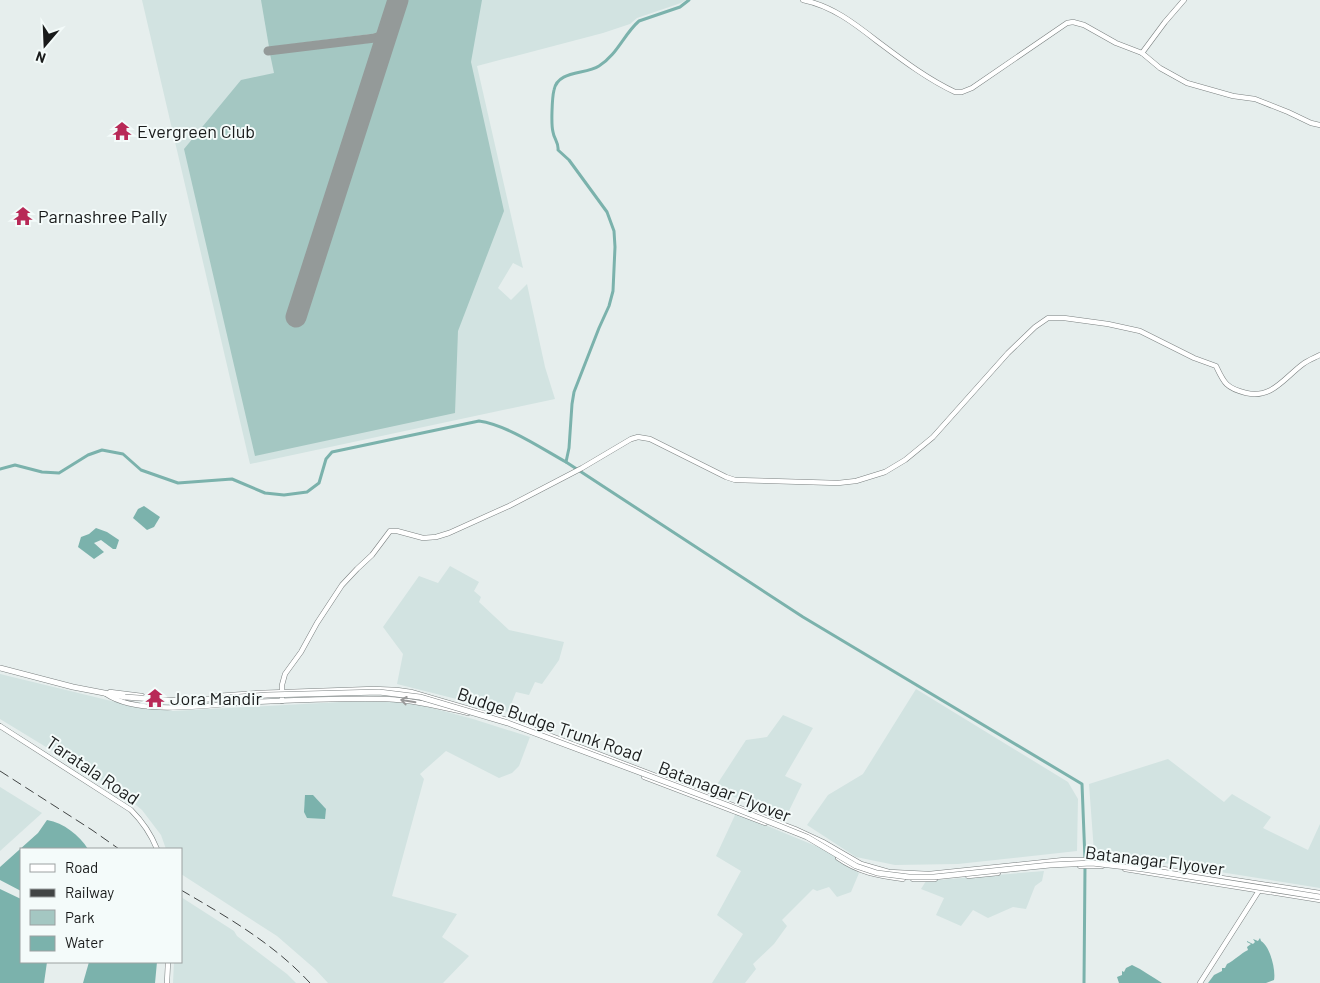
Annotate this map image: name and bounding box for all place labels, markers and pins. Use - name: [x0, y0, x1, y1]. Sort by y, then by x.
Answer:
- temple icon: Evergreen Club: [111, 120, 133, 142]
- place label: Evergreen Club: [137, 120, 255, 142]
- temple icon: Parnashree Pally: [12, 205, 34, 227]
- place label: Parnashree Pally: [38, 205, 167, 227]
- temple icon: Jora Mandir: [144, 687, 166, 709]
- place label: Jora Mandir: [170, 687, 263, 709]

